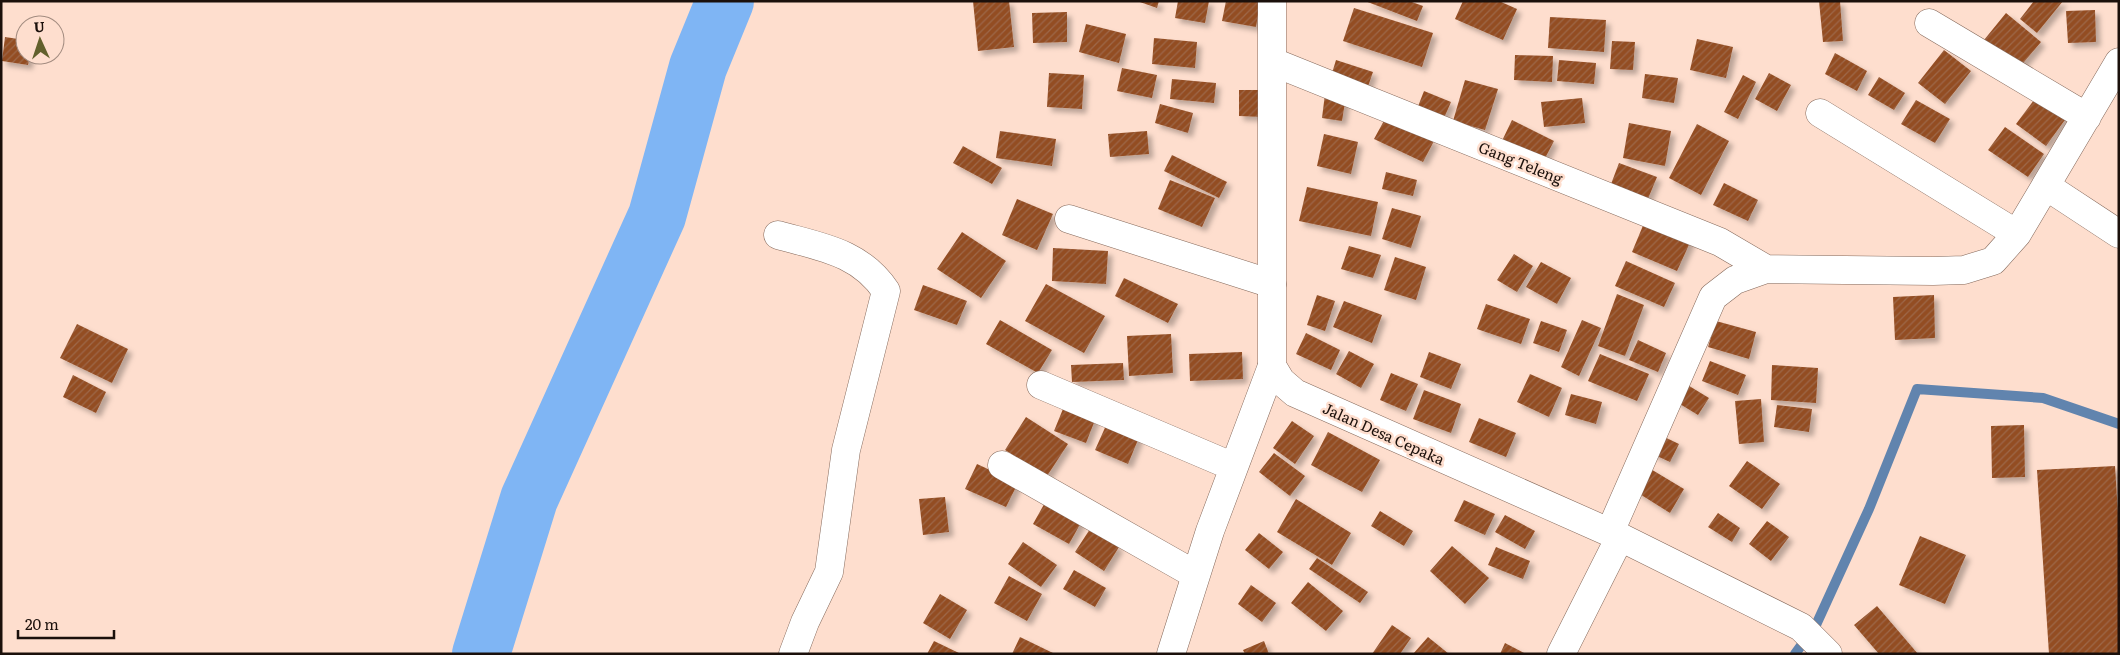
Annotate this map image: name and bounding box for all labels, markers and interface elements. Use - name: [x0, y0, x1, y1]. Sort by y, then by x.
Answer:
- north arrow: [15, 15, 65, 65]
- text: U: [33, 16, 45, 36]
- street label: Gang Teleng: [1475, 135, 1567, 190]
- street label: Jalan Desa Cepaka: [1319, 396, 1449, 471]
- scale bar: [18, 608, 114, 640]
- text: 20 m: [25, 612, 59, 635]

